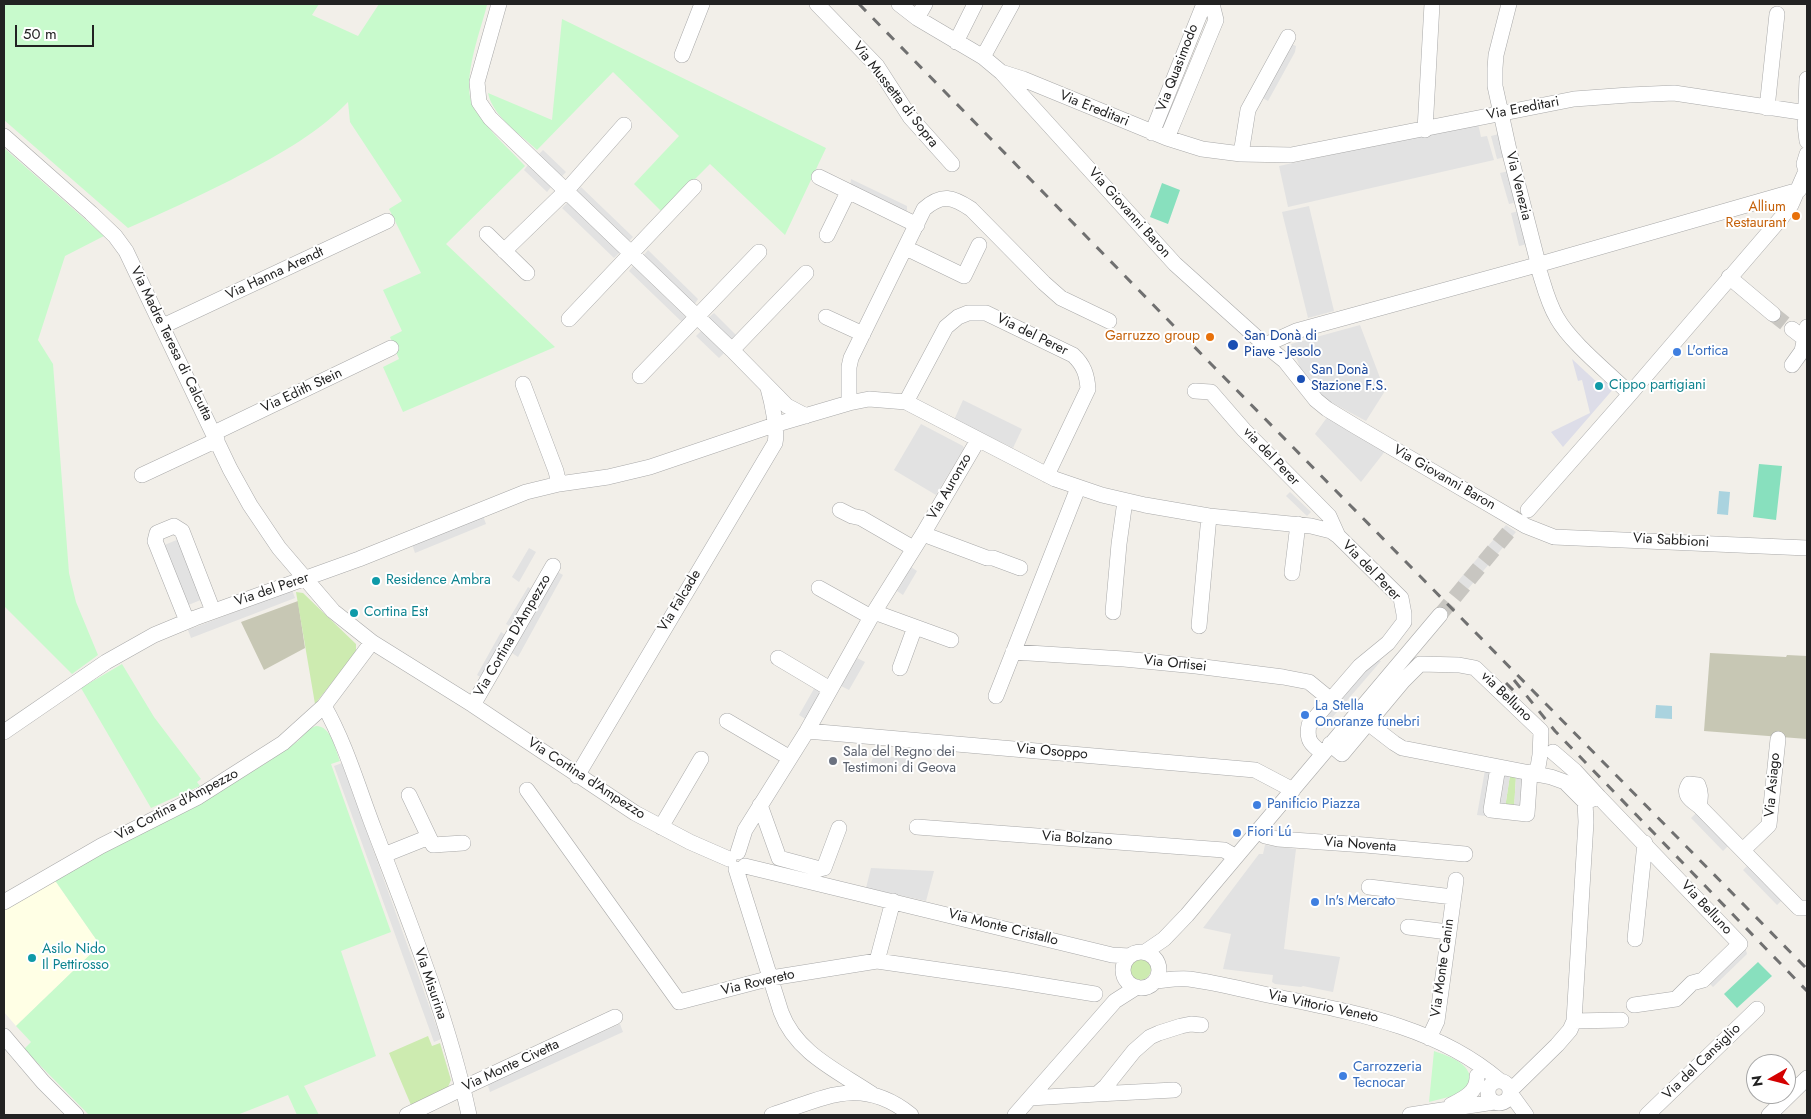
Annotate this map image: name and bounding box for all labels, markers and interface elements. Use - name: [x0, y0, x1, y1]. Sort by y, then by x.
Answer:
- scale bar: [18, 15, 96, 47]
- street label: Via Quasimodo: [1154, 22, 1202, 114]
- text: 50 m: [23, 23, 57, 45]
- street label: Via Mussetta di Sopra: [849, 39, 941, 151]
- street label: Via Ereditari: [1057, 87, 1131, 131]
- street label: Via Ereditari: [1485, 94, 1561, 124]
- street label: Via Venezia: [1501, 150, 1535, 222]
- street label: Via Giovanni Baron: [1084, 165, 1174, 261]
- place label: Allium Restaurant: [1726, 200, 1786, 232]
- marker: Allium Restaurant: [1790, 210, 1802, 222]
- street label: Via Hanna Arendt: [223, 244, 327, 304]
- street label: Via Madre Teresa di Calcutta: [126, 264, 216, 424]
- street label: Via del Perer: [993, 310, 1071, 360]
- place label: Garruzzo group: [1105, 329, 1200, 345]
- place label: San Donà di Piave - Jesolo: [1244, 329, 1321, 362]
- marker: Garruzzo group: [1204, 331, 1216, 343]
- marker: San Donà di Piave - Jesolo: [1226, 338, 1240, 352]
- place label: L'ortica: [1687, 344, 1728, 360]
- marker: L'ortica: [1671, 346, 1683, 358]
- place label: San Donà Stazione F.S.: [1311, 363, 1387, 396]
- street label: Via Edith Stein: [259, 365, 345, 417]
- marker: San Donà Stazione F.S.: [1295, 373, 1307, 385]
- place label: Cippo partigiani: [1609, 378, 1706, 394]
- marker: Cippo partigiani: [1593, 380, 1605, 392]
- street label: via del Perer: [1239, 424, 1303, 490]
- street label: Via Giovanni Baron: [1390, 442, 1498, 514]
- street label: Via Auronzo: [924, 451, 976, 523]
- street label: Via Sabbioni: [1632, 531, 1710, 551]
- street label: Via del Perer: [1338, 537, 1404, 605]
- street label: Via Falcade: [655, 567, 705, 635]
- street label: Via del Perer: [233, 569, 311, 611]
- street label: Via Cortina D'Ampezzo: [471, 572, 555, 700]
- place label: Residence Ambra: [386, 573, 491, 589]
- marker: Residence Ambra: [370, 575, 382, 587]
- place label: Cortina Est: [364, 605, 428, 621]
- marker: Cortina Est: [348, 607, 360, 619]
- street label: Via Ortisei: [1143, 652, 1207, 676]
- street label: via Belluno: [1477, 669, 1535, 725]
- place label: La Stella Onoranze funebri: [1315, 699, 1420, 732]
- marker: La Stella Onoranze funebri: [1299, 709, 1311, 721]
- street label: Via Cortina d'Ampezzo: [524, 735, 648, 823]
- street label: Via Osoppo: [1016, 741, 1088, 763]
- place label: Sala del Regno dei Testimoni di Geova: [843, 745, 956, 778]
- street label: Via Asiago: [1762, 752, 1784, 818]
- marker: Sala del Regno dei Testimoni di Geova: [827, 755, 839, 767]
- street label: Via Cortina d'Ampezzo: [113, 765, 241, 845]
- place label: Panificio Piazza: [1267, 797, 1360, 813]
- marker: Panificio Piazza: [1251, 799, 1263, 811]
- place label: Fiori Lú: [1247, 825, 1292, 841]
- marker: Fiori Lú: [1231, 827, 1243, 839]
- street label: Via Bolzano: [1041, 828, 1113, 850]
- street label: Via Noventa: [1323, 834, 1397, 856]
- street label: Via Belluno: [1677, 878, 1735, 938]
- place label: In's Mercato: [1325, 894, 1395, 910]
- marker: In's Mercato: [1309, 896, 1321, 908]
- street label: Via Monte Cristallo: [946, 906, 1060, 950]
- street label: Via Monte Canin: [1428, 918, 1458, 1018]
- place label: Asilo Nido Il Pettirosso: [42, 942, 109, 974]
- street label: Via Misurina: [410, 946, 450, 1022]
- marker: Asilo Nido Il Pettirosso: [26, 952, 38, 964]
- street label: Via Rovereto: [720, 966, 796, 1000]
- street label: Via Vittorio Veneto: [1266, 987, 1380, 1027]
- street label: Via del Cansiglio: [1660, 1021, 1744, 1103]
- street label: Via Monte Civetta: [460, 1036, 562, 1096]
- north arrow: [1746, 1054, 1796, 1104]
- place label: Carrozzeria Tecnocar: [1353, 1060, 1422, 1092]
- marker: Carrozzeria Tecnocar: [1337, 1070, 1349, 1082]
- text: N: [1746, 1074, 1768, 1088]

